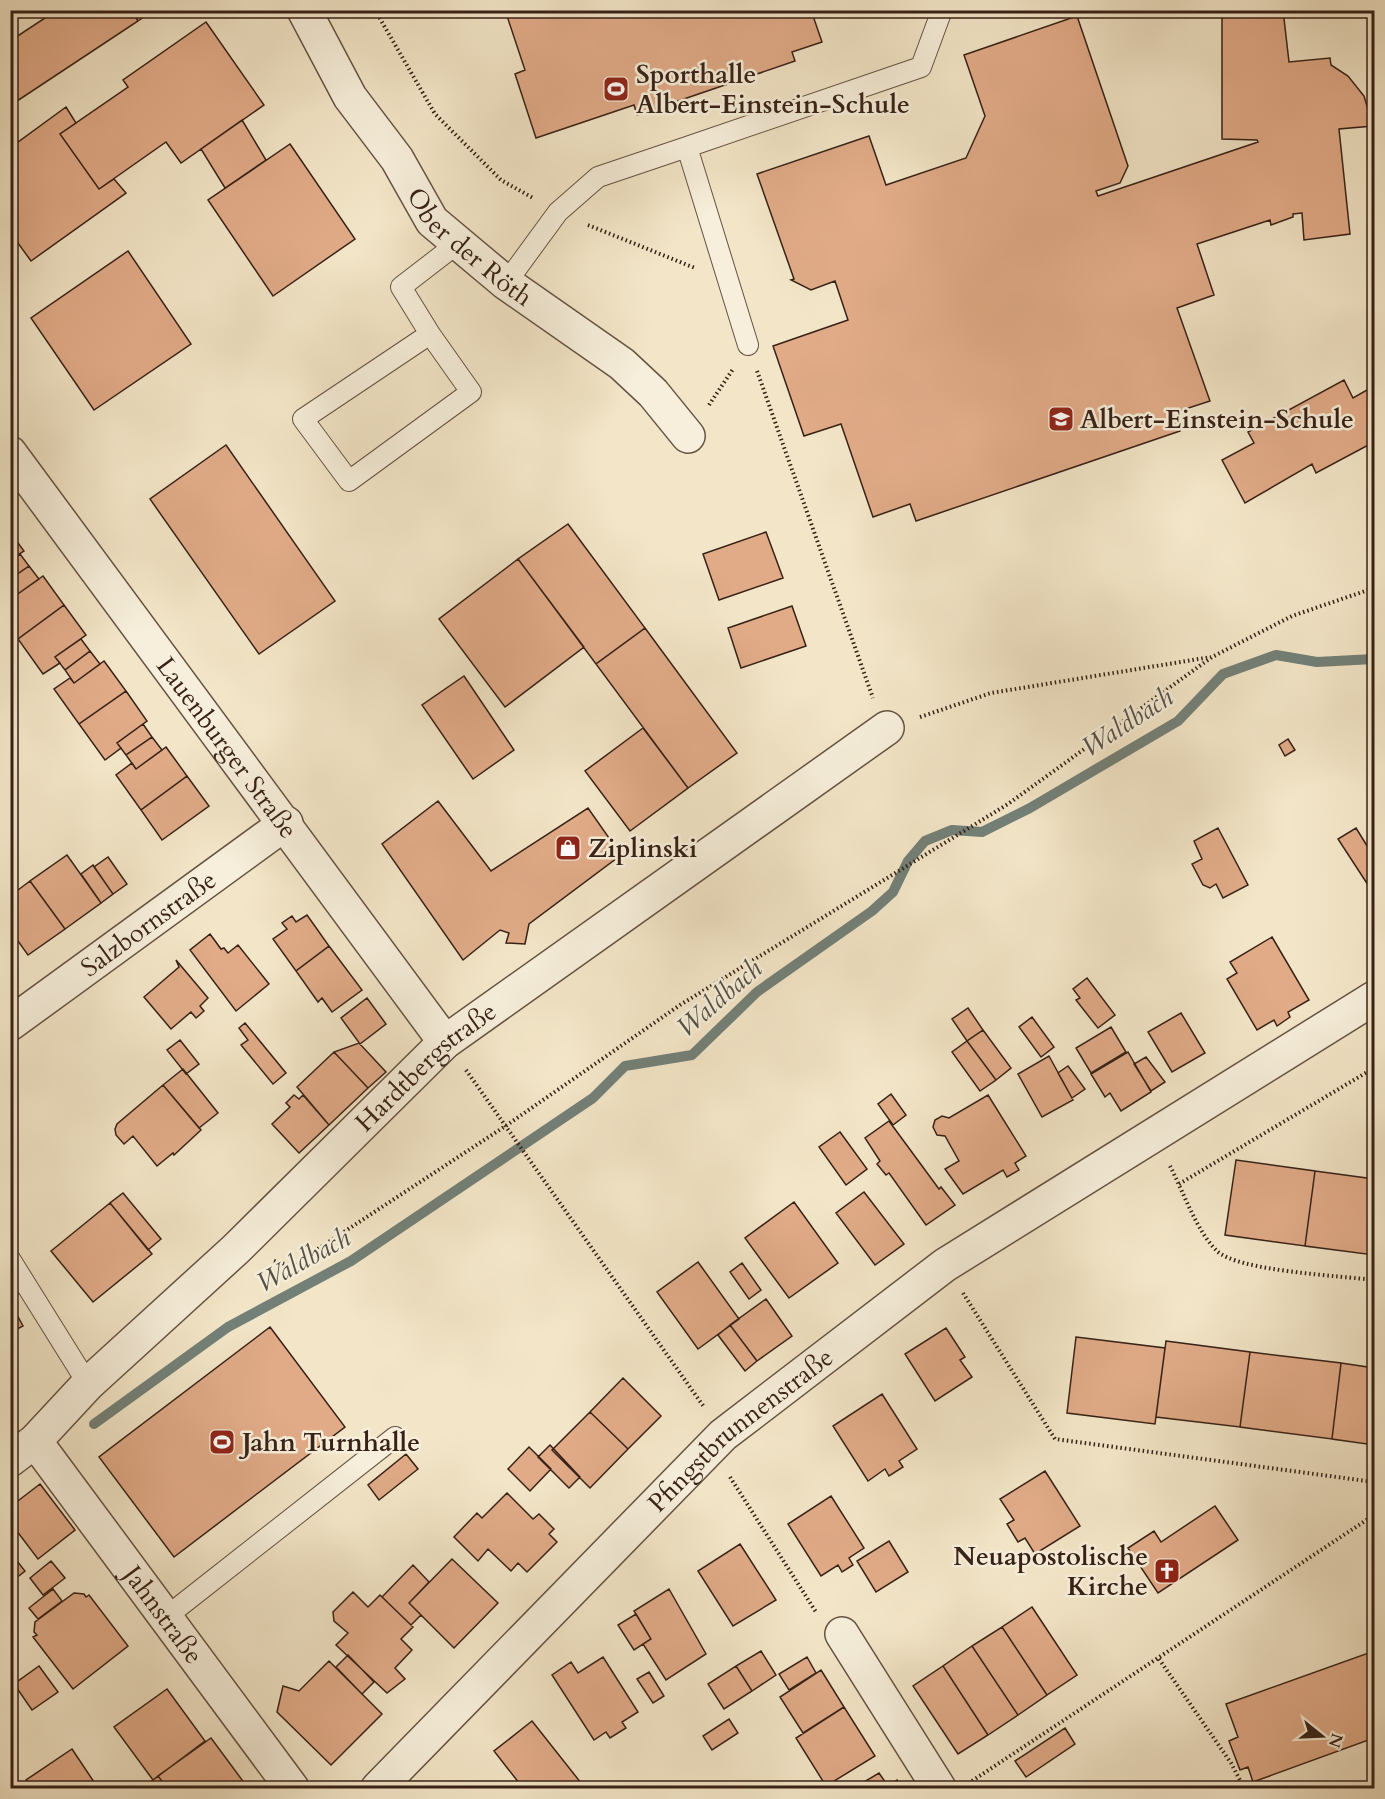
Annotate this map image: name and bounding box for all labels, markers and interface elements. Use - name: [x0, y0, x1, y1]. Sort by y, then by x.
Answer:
- place label: Sporthalle Albert-Einstein-Schule: [636, 57, 910, 122]
- sports icon: Sporthalle Albert-Einstein-Schule: [601, 74, 631, 104]
- street label: Ober der Röth: [399, 181, 539, 314]
- place label: Albert-Einstein-Schule: [1080, 402, 1354, 437]
- school or university icon: Albert-Einstein-Schule: [1046, 404, 1076, 434]
- street label: Lauenburger Straße: [148, 650, 306, 846]
- water label: Waldbach: [1074, 679, 1180, 766]
- place label: Ziplinski: [588, 831, 697, 866]
- shop icon: Ziplinski: [553, 833, 583, 863]
- street label: Salzbornstraße: [74, 863, 223, 985]
- water label: Waldbach: [669, 951, 770, 1046]
- street label: Hardtbergstraße: [348, 994, 503, 1140]
- water label: Waldbach: [250, 1219, 357, 1301]
- street label: Pfingstbrunnenstraße: [640, 1340, 840, 1520]
- place label: Jahn Turnhalle: [238, 1425, 420, 1460]
- sports icon: Jahn Turnhalle: [207, 1427, 237, 1457]
- place label: Neuapostolische Kirche: [953, 1539, 1148, 1604]
- street label: Jahnstraße: [113, 1555, 211, 1671]
- church icon: Neuapostolische Kirche: [1152, 1556, 1182, 1586]
- north arrow: [1292, 1706, 1352, 1766]
- text: N: [1323, 1730, 1348, 1750]

